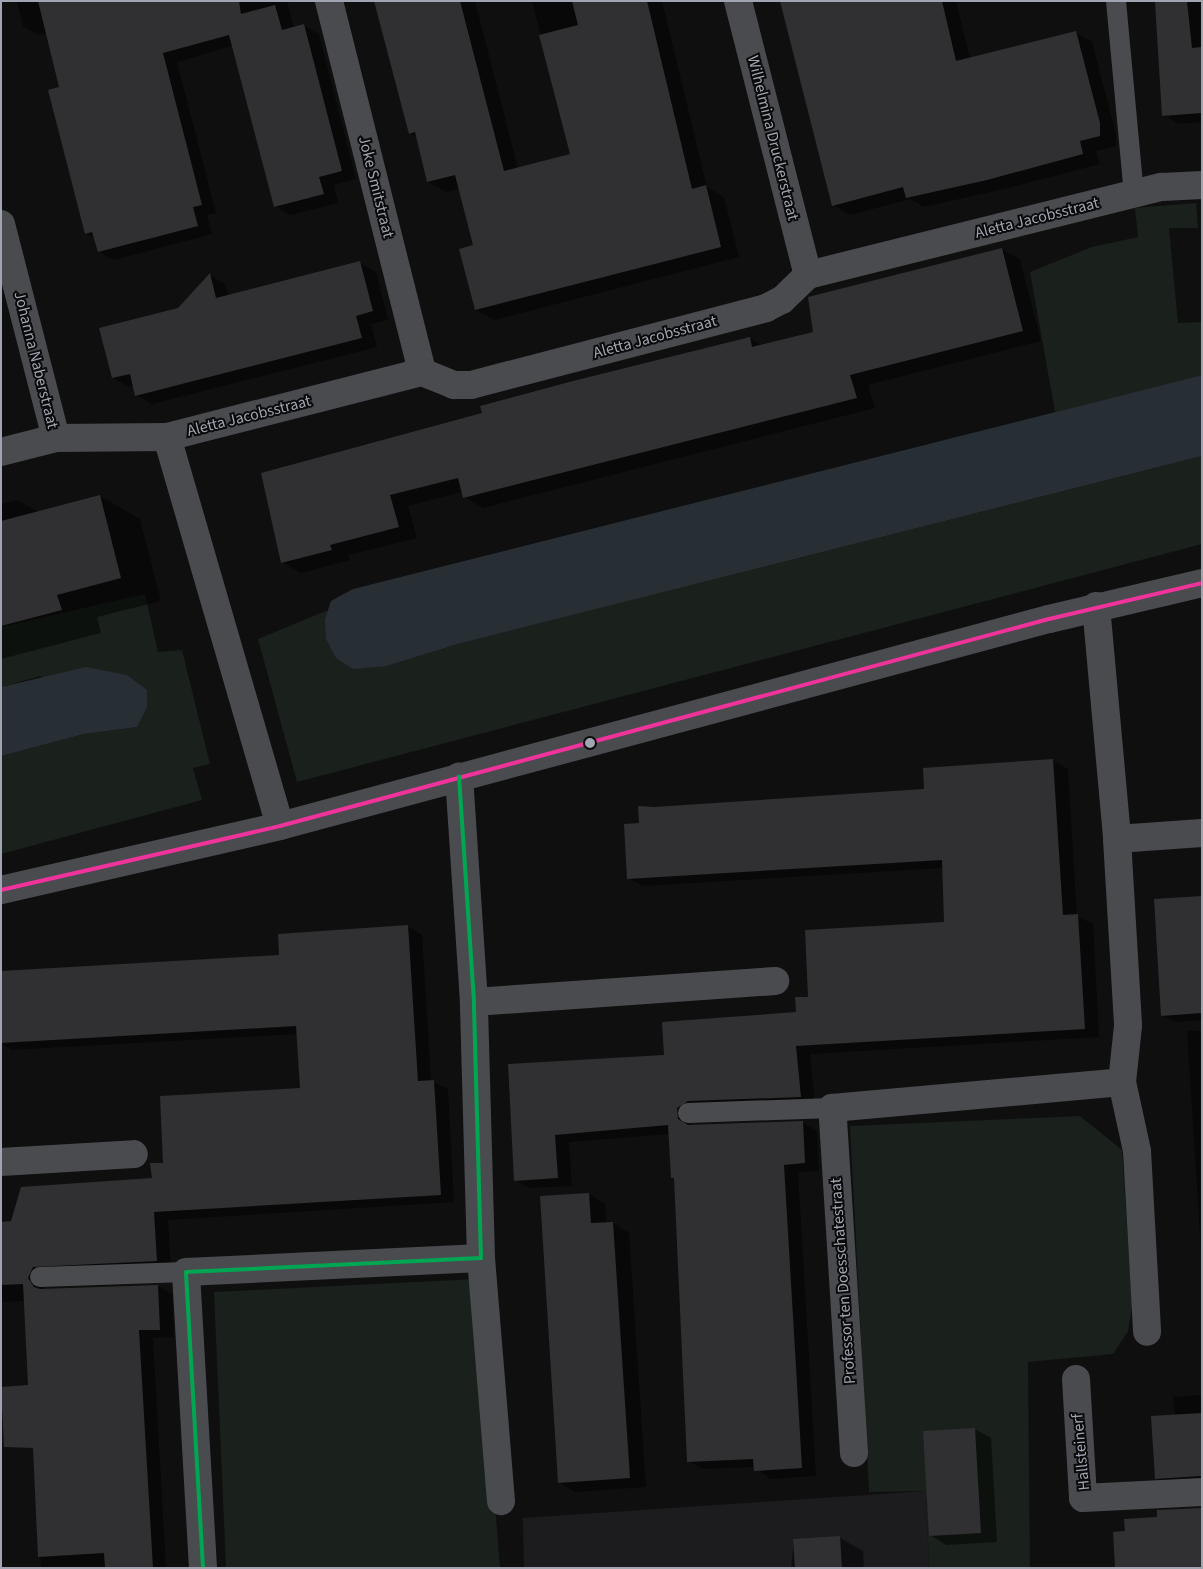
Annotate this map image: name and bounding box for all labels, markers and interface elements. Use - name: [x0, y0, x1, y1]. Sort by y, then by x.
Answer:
- street label: Wilhelmina Druckerstraat: [743, 54, 803, 222]
- street label: Joke Smitstraat: [354, 134, 398, 240]
- street label: Aletta Jacobsstraat: [973, 193, 1101, 243]
- street label: Johanna Naberstraat: [10, 289, 62, 431]
- street label: Aletta Jacobsstraat: [591, 311, 719, 363]
- street label: Aletta Jacobsstraat: [185, 391, 313, 441]
- unlabelled marker: [585, 738, 595, 748]
- street label: Professor ten Doesschatestraat: [826, 1177, 860, 1385]
- street label: Hallsteinerf: [1068, 1413, 1094, 1491]

